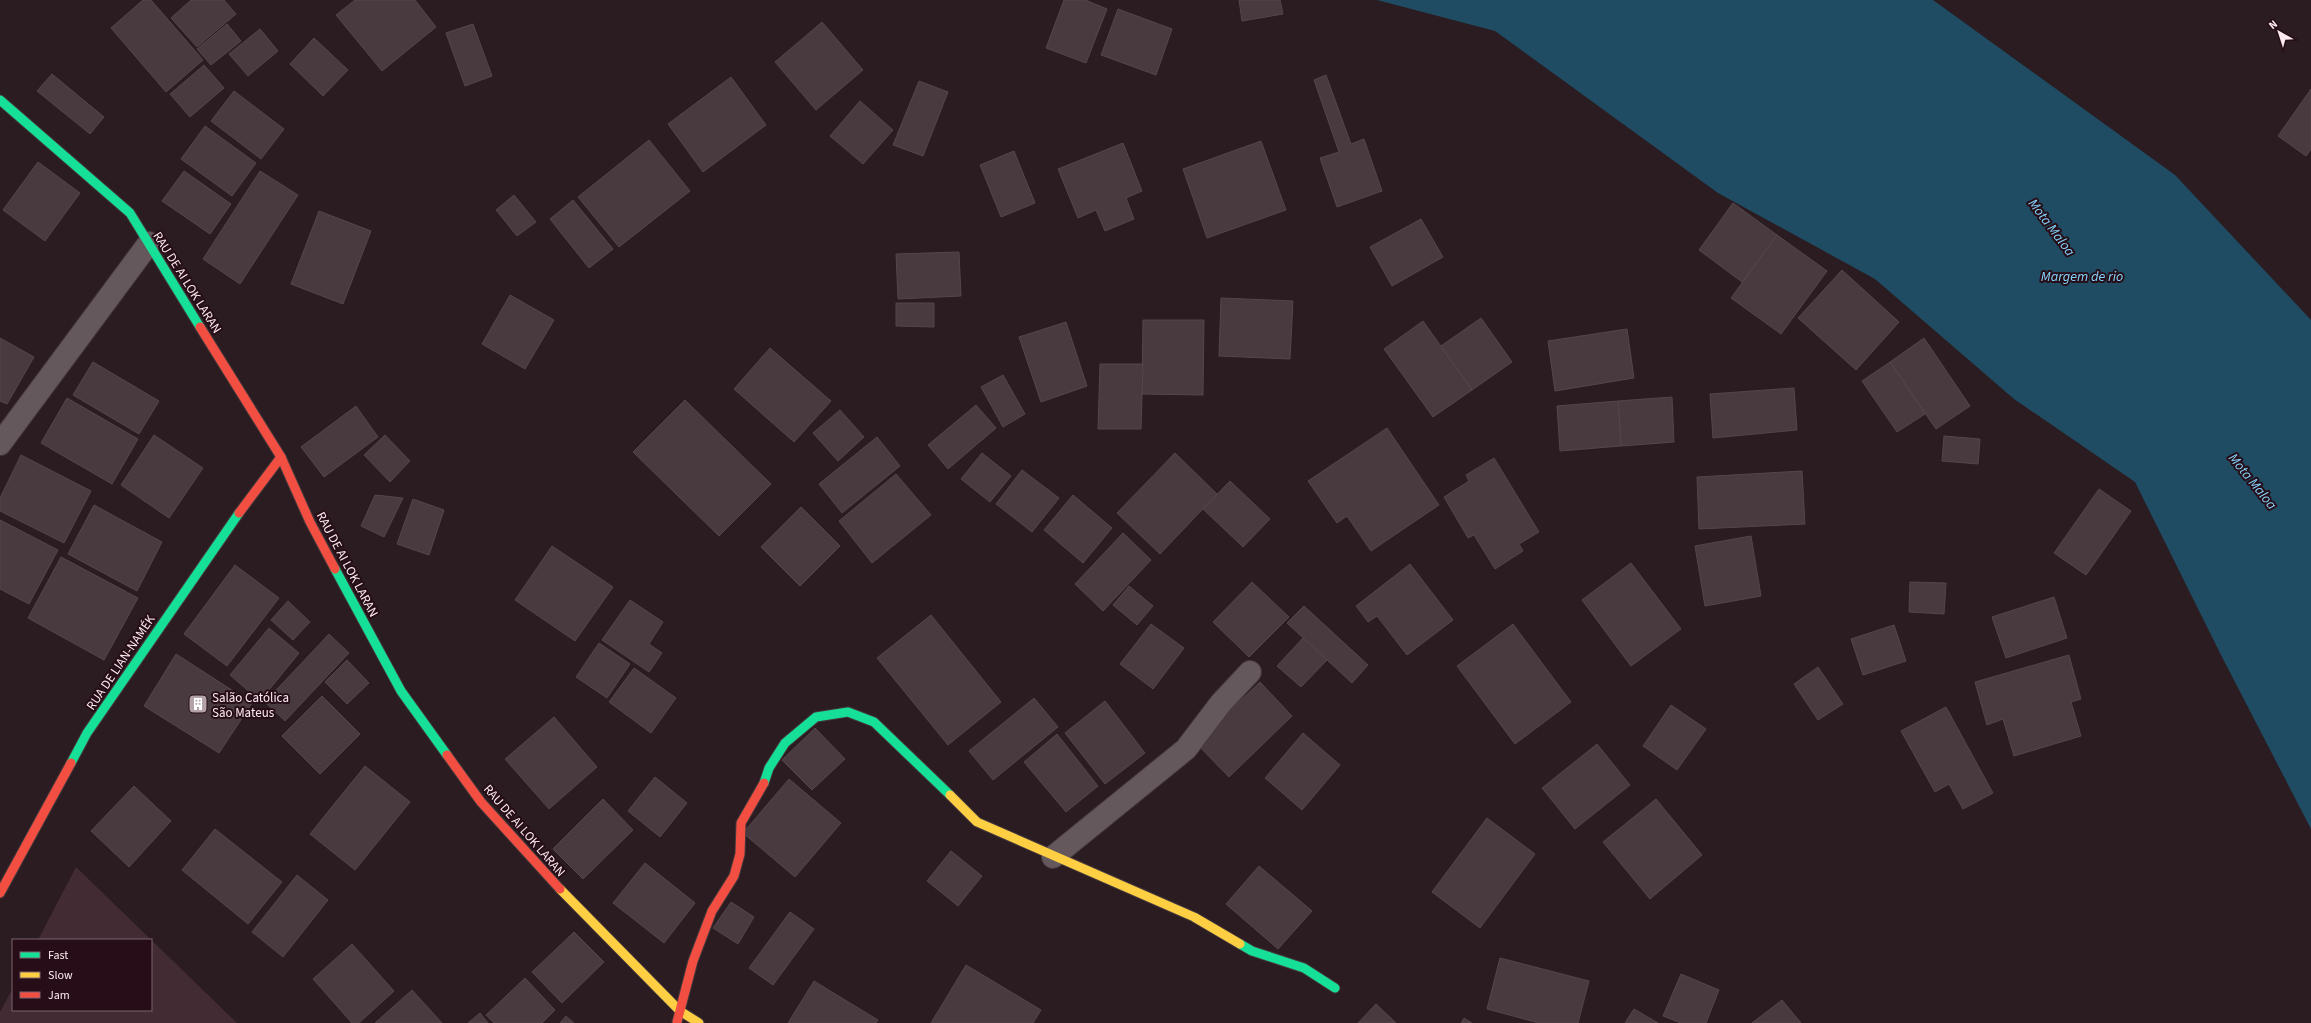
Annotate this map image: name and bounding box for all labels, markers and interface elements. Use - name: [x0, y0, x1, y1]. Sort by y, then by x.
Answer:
- north arrow: [2259, 12, 2299, 52]
- text: N: [2265, 16, 2281, 33]
- water label: Mota Maloa: [2023, 195, 2080, 261]
- street label: RAU DE AI LOK LARAN: [149, 228, 226, 337]
- water label: Margem de rio: [2041, 267, 2123, 287]
- water label: Mota Maloa: [2223, 449, 2281, 514]
- street label: RAU DE AI LOK LARAN: [312, 509, 382, 620]
- street label: RUA DE LIAN-NAMÉK: [82, 611, 160, 714]
- place label: Salão Católica São Mateus: [212, 689, 289, 722]
- building icon: Salão Católica São Mateus: [187, 693, 209, 715]
- street label: RAU DE AI LOK LARAN: [479, 781, 569, 881]
- legend: [12, 939, 152, 1011]
- text: Fast: [48, 947, 68, 964]
- text: Slow: [48, 967, 73, 984]
- text: Jam: [48, 987, 70, 1004]

